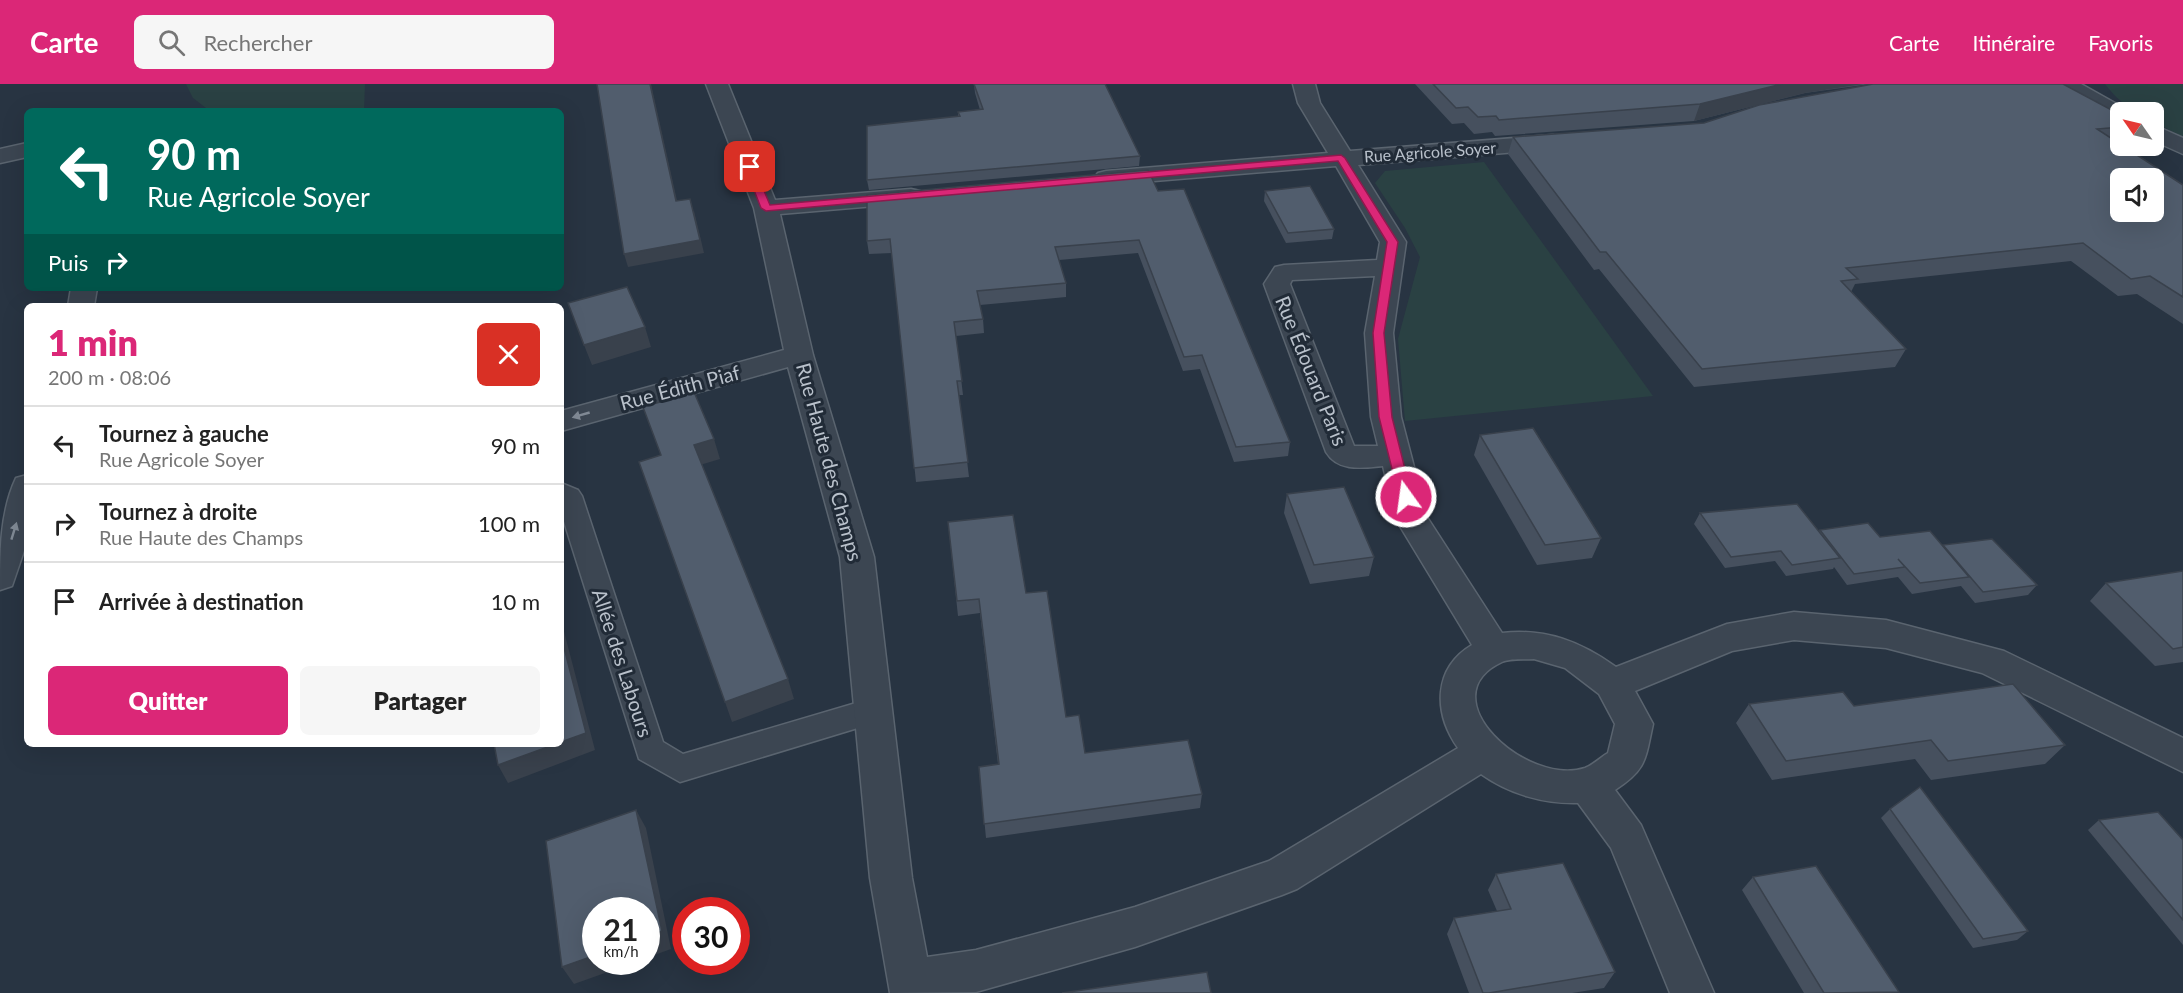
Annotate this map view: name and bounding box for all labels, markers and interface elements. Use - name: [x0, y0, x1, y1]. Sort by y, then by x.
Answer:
- search box: [134, 15, 554, 69]
- text: Carte: [30, 25, 98, 59]
- icon: search: [155, 26, 188, 59]
- text: Rechercher: [203, 29, 312, 56]
- text: Carte: [1889, 30, 1940, 55]
- text: Itinéraire: [1973, 30, 2055, 55]
- text: Favoris: [2088, 30, 2153, 55]
- north arrow: [2110, 102, 2164, 156]
- map controls: [2110, 102, 2164, 222]
- text: 90 m: [147, 129, 241, 179]
- icon: left: [48, 132, 126, 210]
- street label: Rue Agricole Soyer: [1363, 137, 1497, 166]
- pin: [724, 141, 775, 192]
- icon: arrive: [733, 150, 766, 183]
- button: sound: [2110, 168, 2164, 222]
- text: Rue Agricole Soyer: [147, 180, 370, 213]
- icon: right: [100, 246, 133, 279]
- text: Puis: [48, 249, 88, 276]
- street label: Rue Édouard Paris: [1271, 292, 1353, 449]
- text: 1 min: [48, 320, 138, 364]
- button: close: [477, 323, 540, 386]
- street label: Rue Édith Piaf: [617, 360, 742, 415]
- street label: Rue Haute des Champs: [792, 360, 868, 563]
- text: 200 m · 08:06: [48, 365, 171, 389]
- one-way arrow: [572, 411, 590, 420]
- text: Tournez à gauche: [99, 420, 269, 447]
- icon: left: [48, 429, 81, 462]
- text: 90 m: [491, 432, 540, 459]
- text: Rue Agricole Soyer: [99, 447, 264, 471]
- position arrow: [1374, 465, 1438, 529]
- text: Tournez à droite: [99, 498, 257, 525]
- icon: right: [48, 507, 81, 540]
- text: 100 m: [478, 510, 540, 537]
- one-way arrow: [9, 522, 19, 540]
- text: Rue Haute des Champs: [99, 525, 303, 549]
- icon: arrive: [48, 585, 81, 618]
- street label: Allée des Labours: [588, 586, 658, 740]
- text: Arrivée à destination: [99, 588, 304, 615]
- text: 10 m: [491, 588, 540, 615]
- button: Quitter: [48, 666, 288, 735]
- button: Partager: [300, 666, 540, 735]
- speed limit sign: 30: [672, 897, 750, 975]
- text: 21: [604, 911, 638, 947]
- text: km/h: [603, 942, 639, 960]

